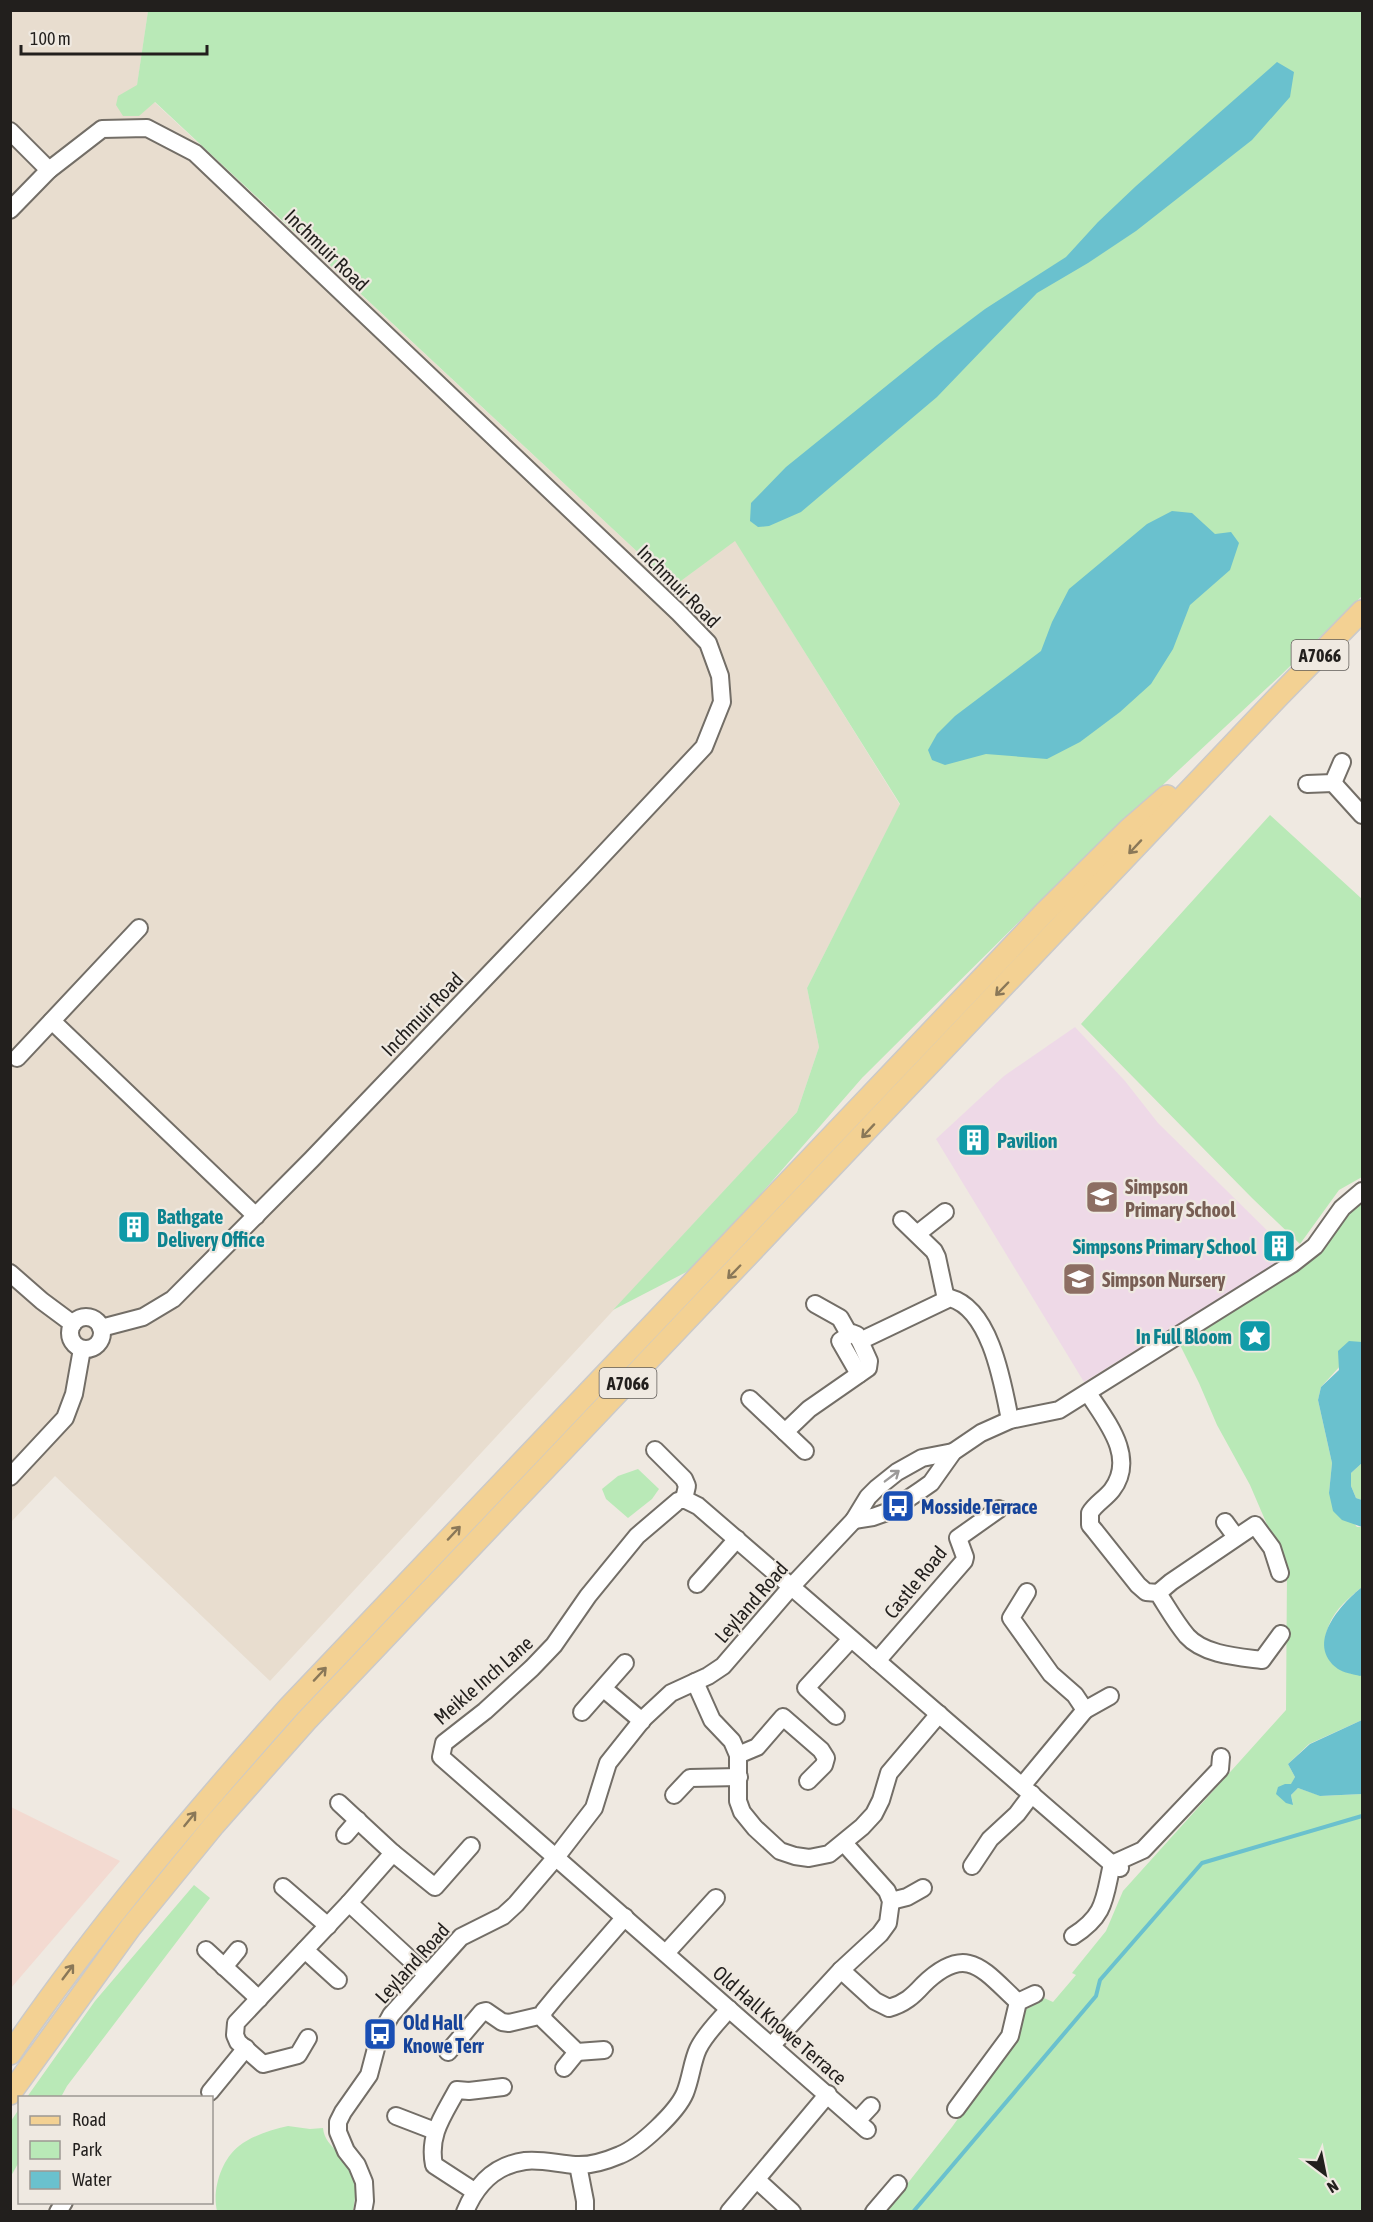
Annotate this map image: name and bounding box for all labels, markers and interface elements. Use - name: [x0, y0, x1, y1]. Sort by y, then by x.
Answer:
- scale bar: [21, 18, 207, 56]
- text: 100 m: [30, 28, 71, 49]
- street label: Inchmuir Road: [280, 204, 374, 296]
- street label: Inchmuir Road: [633, 540, 725, 632]
- road number: A7066: [1292, 640, 1348, 670]
- one-way arrow: [1129, 839, 1143, 854]
- street label: Inchmuir Road: [376, 967, 468, 1061]
- one-way arrow: [994, 981, 1009, 996]
- building icon: Pavilion: [956, 1122, 992, 1158]
- one-way arrow: [861, 1123, 875, 1138]
- place label: Pavilion: [997, 1129, 1058, 1152]
- place label: Simpson Primary School: [1125, 1175, 1236, 1221]
- school or university icon: Simpson Primary School: [1084, 1179, 1120, 1215]
- place label: Bathgate Delivery Office: [157, 1205, 265, 1251]
- building icon: Bathgate Delivery Office: [116, 1209, 152, 1245]
- building icon: Simpsons Primary School: [1261, 1228, 1297, 1264]
- place label: Simpsons Primary School: [1073, 1235, 1257, 1258]
- school or university icon: Simpson Nursery: [1061, 1261, 1097, 1297]
- one-way arrow: [726, 1265, 741, 1280]
- place label: Simpson Nursery: [1102, 1268, 1226, 1291]
- place icon: In Full Bloom: [1237, 1318, 1273, 1354]
- place label: In Full Bloom: [1136, 1325, 1232, 1348]
- road number: A7066: [600, 1368, 656, 1398]
- one-way arrow: [884, 1470, 900, 1482]
- bus stop icon: Mosside Terrace: [880, 1488, 916, 1524]
- place label: Mosside Terrace: [921, 1495, 1038, 1518]
- one-way arrow: [447, 1525, 461, 1540]
- street label: Castle Road: [879, 1541, 951, 1623]
- street label: Leyland Road: [710, 1557, 792, 1647]
- street label: Meikle Inch Lane: [429, 1631, 537, 1729]
- one-way arrow: [313, 1667, 327, 1682]
- one-way arrow: [183, 1812, 196, 1828]
- street label: Leyland Road: [370, 1918, 454, 2008]
- street label: Old Hall Knowe Terrace: [709, 1961, 851, 2089]
- one-way arrow: [62, 1964, 75, 1980]
- place label: Old Hall Knowe Terr: [403, 2011, 485, 2057]
- bus stop icon: Old Hall Knowe Terr: [362, 2016, 398, 2052]
- legend: [18, 2096, 213, 2204]
- text: Road: [72, 2109, 106, 2130]
- text: Park: [72, 2139, 102, 2160]
- north arrow: [1295, 2144, 1355, 2204]
- text: Water: [72, 2169, 112, 2190]
- text: N: [1324, 2177, 1342, 2197]

